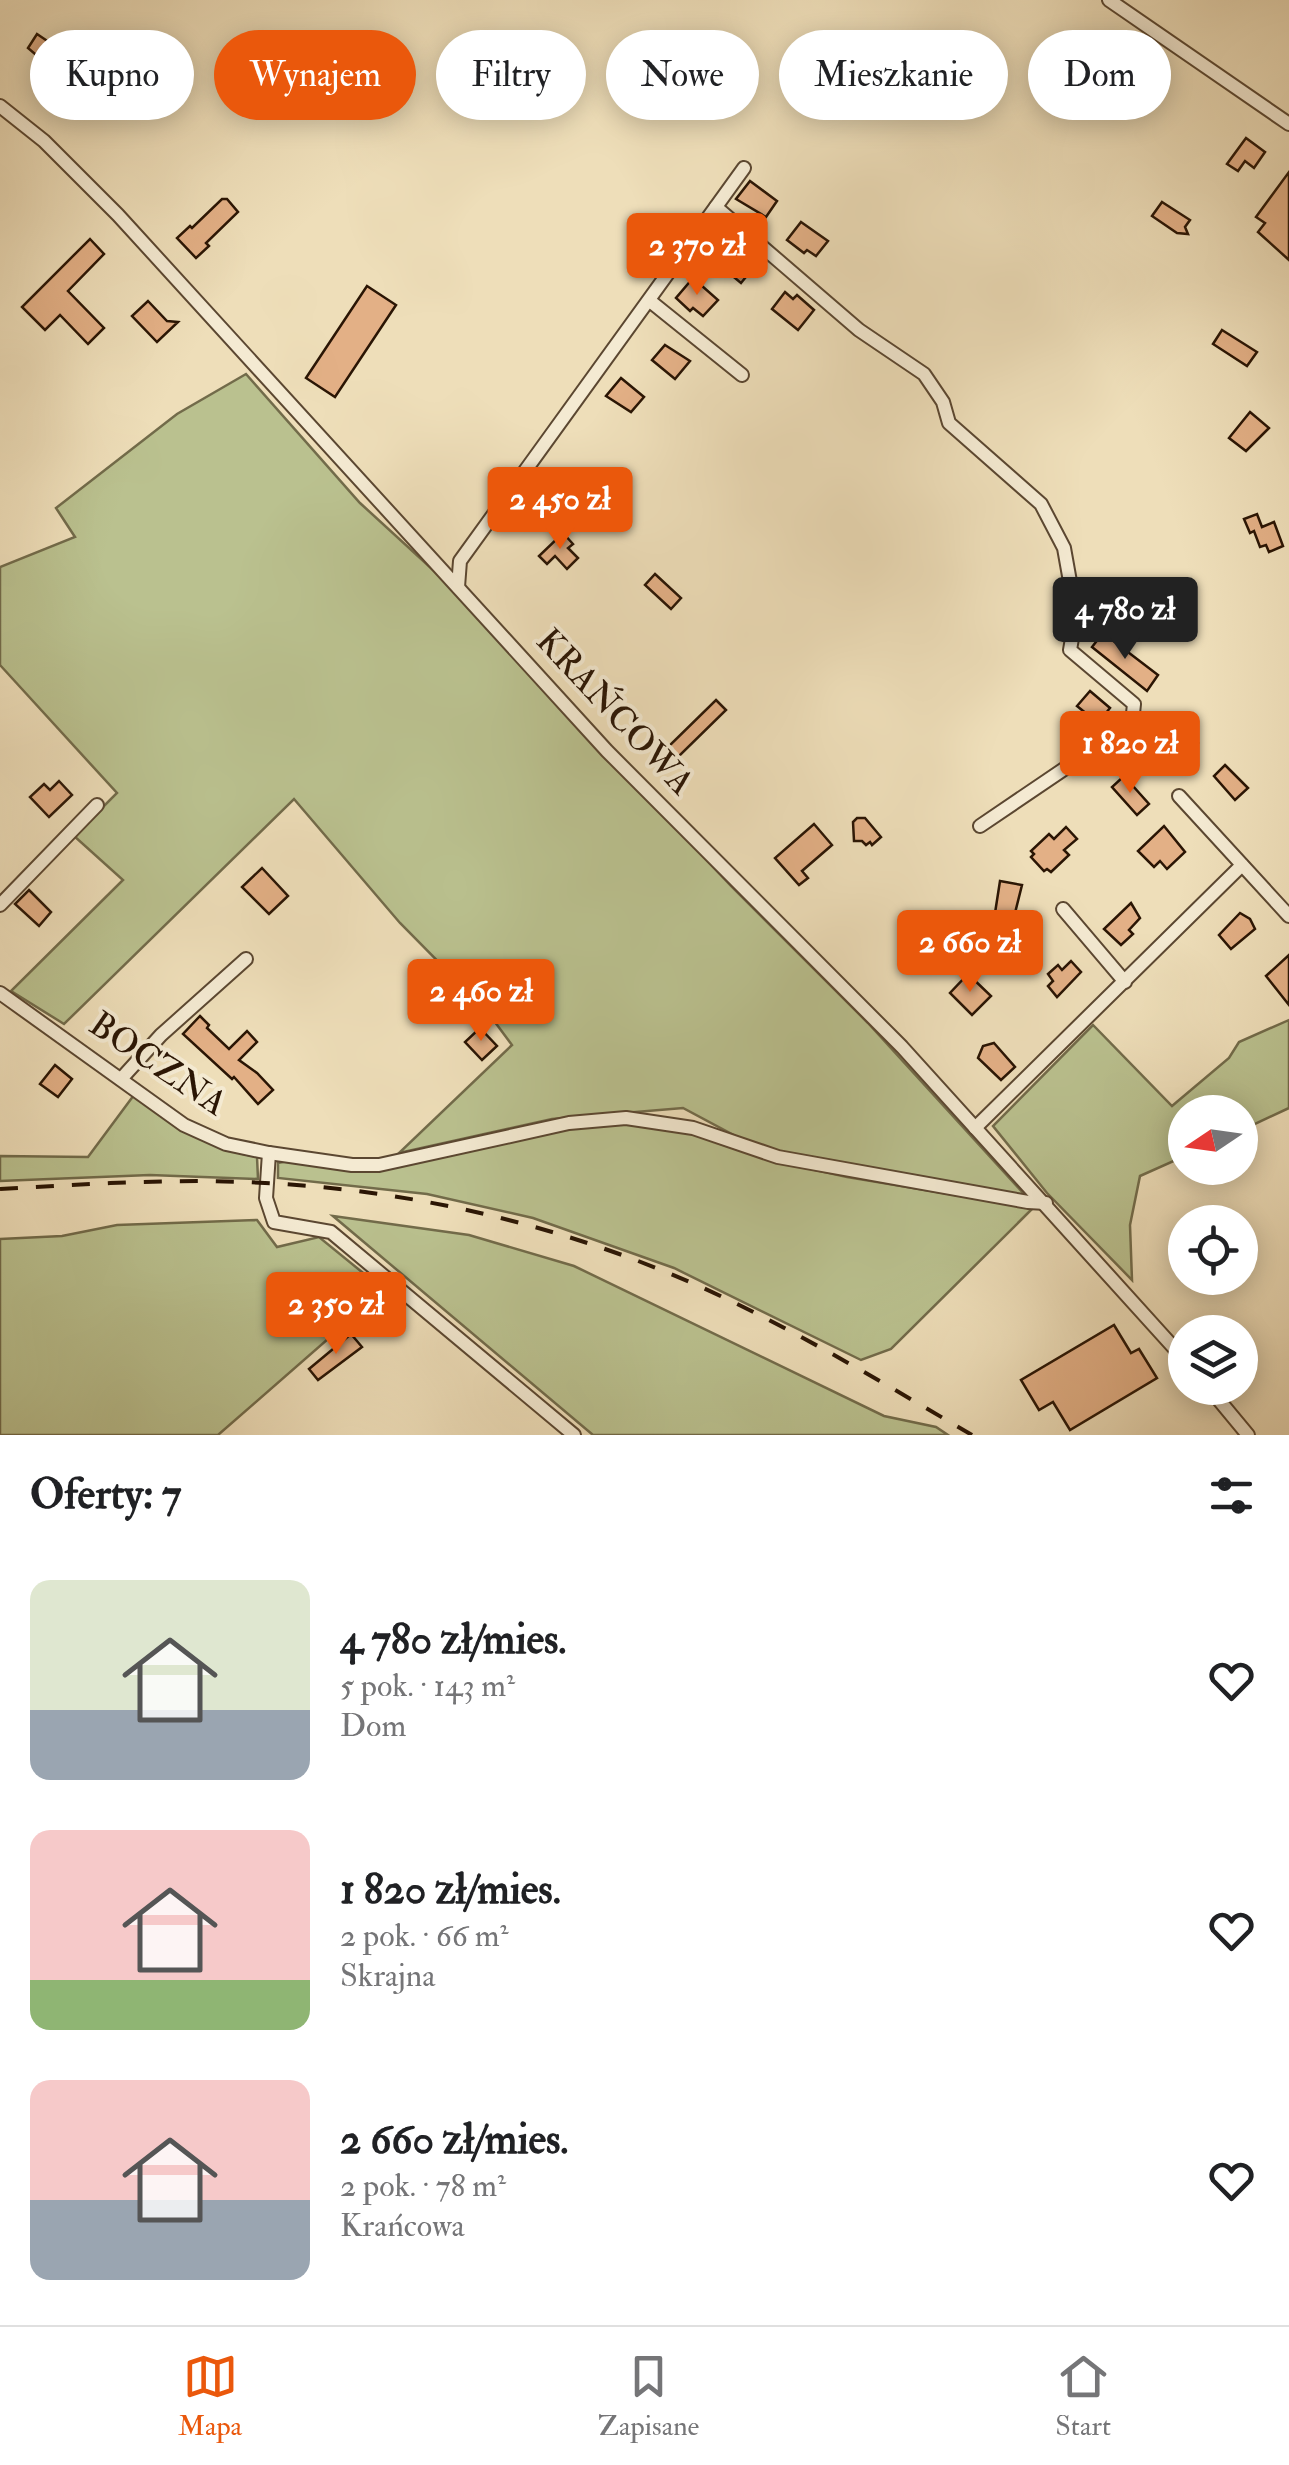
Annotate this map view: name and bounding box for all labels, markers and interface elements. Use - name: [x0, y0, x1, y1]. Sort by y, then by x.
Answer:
- chip: Kupno: [30, 30, 194, 120]
- chip: Wynajem: [214, 30, 416, 120]
- chip: Filtry: [436, 30, 586, 120]
- chip: Nowe: [606, 30, 759, 120]
- chip: Mieszkanie: [779, 30, 1008, 120]
- chip: Dom: [1028, 30, 1171, 120]
- pin: 2 370 zł: [594, 213, 800, 298]
- text: 2 370 zł: [649, 225, 745, 265]
- pin: 2 450 zł: [457, 467, 663, 552]
- text: 2 450 zł: [510, 479, 610, 519]
- pin: 4 780 zł: [1022, 577, 1228, 662]
- text: 4 780 zł: [1075, 589, 1175, 629]
- street label: KRAŃCOWA: [527, 619, 704, 804]
- pin: 1 820 zł: [1027, 711, 1233, 796]
- text: 1 820 zł: [1082, 723, 1178, 763]
- pin: 2 660 zł: [867, 910, 1073, 995]
- text: 2 660 zł: [919, 922, 1021, 962]
- pin: 2 460 zł: [378, 959, 584, 1044]
- text: 2 460 zł: [429, 971, 533, 1011]
- street label: BOCZNA: [81, 1002, 235, 1126]
- north arrow: [1168, 1095, 1258, 1185]
- map controls: [1168, 1095, 1258, 1405]
- button: locate: [1168, 1205, 1258, 1295]
- pin: 2 350 zł: [233, 1272, 439, 1357]
- text: 2 350 zł: [288, 1284, 384, 1324]
- button: layers: [1168, 1315, 1258, 1405]
- icon: filters: [1204, 1468, 1259, 1523]
- text: Oferty: 7: [30, 1469, 181, 1521]
- text: 4 780 zł/mies.: [340, 1614, 567, 1666]
- icon: home: [110, 1620, 230, 1740]
- icon: heart: [1204, 1653, 1259, 1708]
- text: 5 pok. · 143 m²: [340, 1666, 515, 1706]
- text: Dom: [340, 1706, 406, 1746]
- text: 1 820 zł/mies.: [340, 1864, 561, 1916]
- icon: home: [110, 1870, 230, 1990]
- icon: heart: [1204, 1903, 1259, 1958]
- text: 2 pok. · 66 m²: [340, 1916, 509, 1956]
- text: Skrajna: [340, 1956, 435, 1996]
- text: 2 660 zł/mies.: [340, 2114, 569, 2166]
- icon: home: [110, 2120, 230, 2240]
- icon: heart: [1204, 2153, 1259, 2208]
- text: 2 pok. · 78 m²: [340, 2166, 506, 2206]
- text: Krańcowa: [340, 2206, 465, 2246]
- tab: Mapa: [178, 2349, 242, 2444]
- tab: Zapisane: [598, 2349, 699, 2444]
- tab: Start: [1055, 2349, 1111, 2444]

